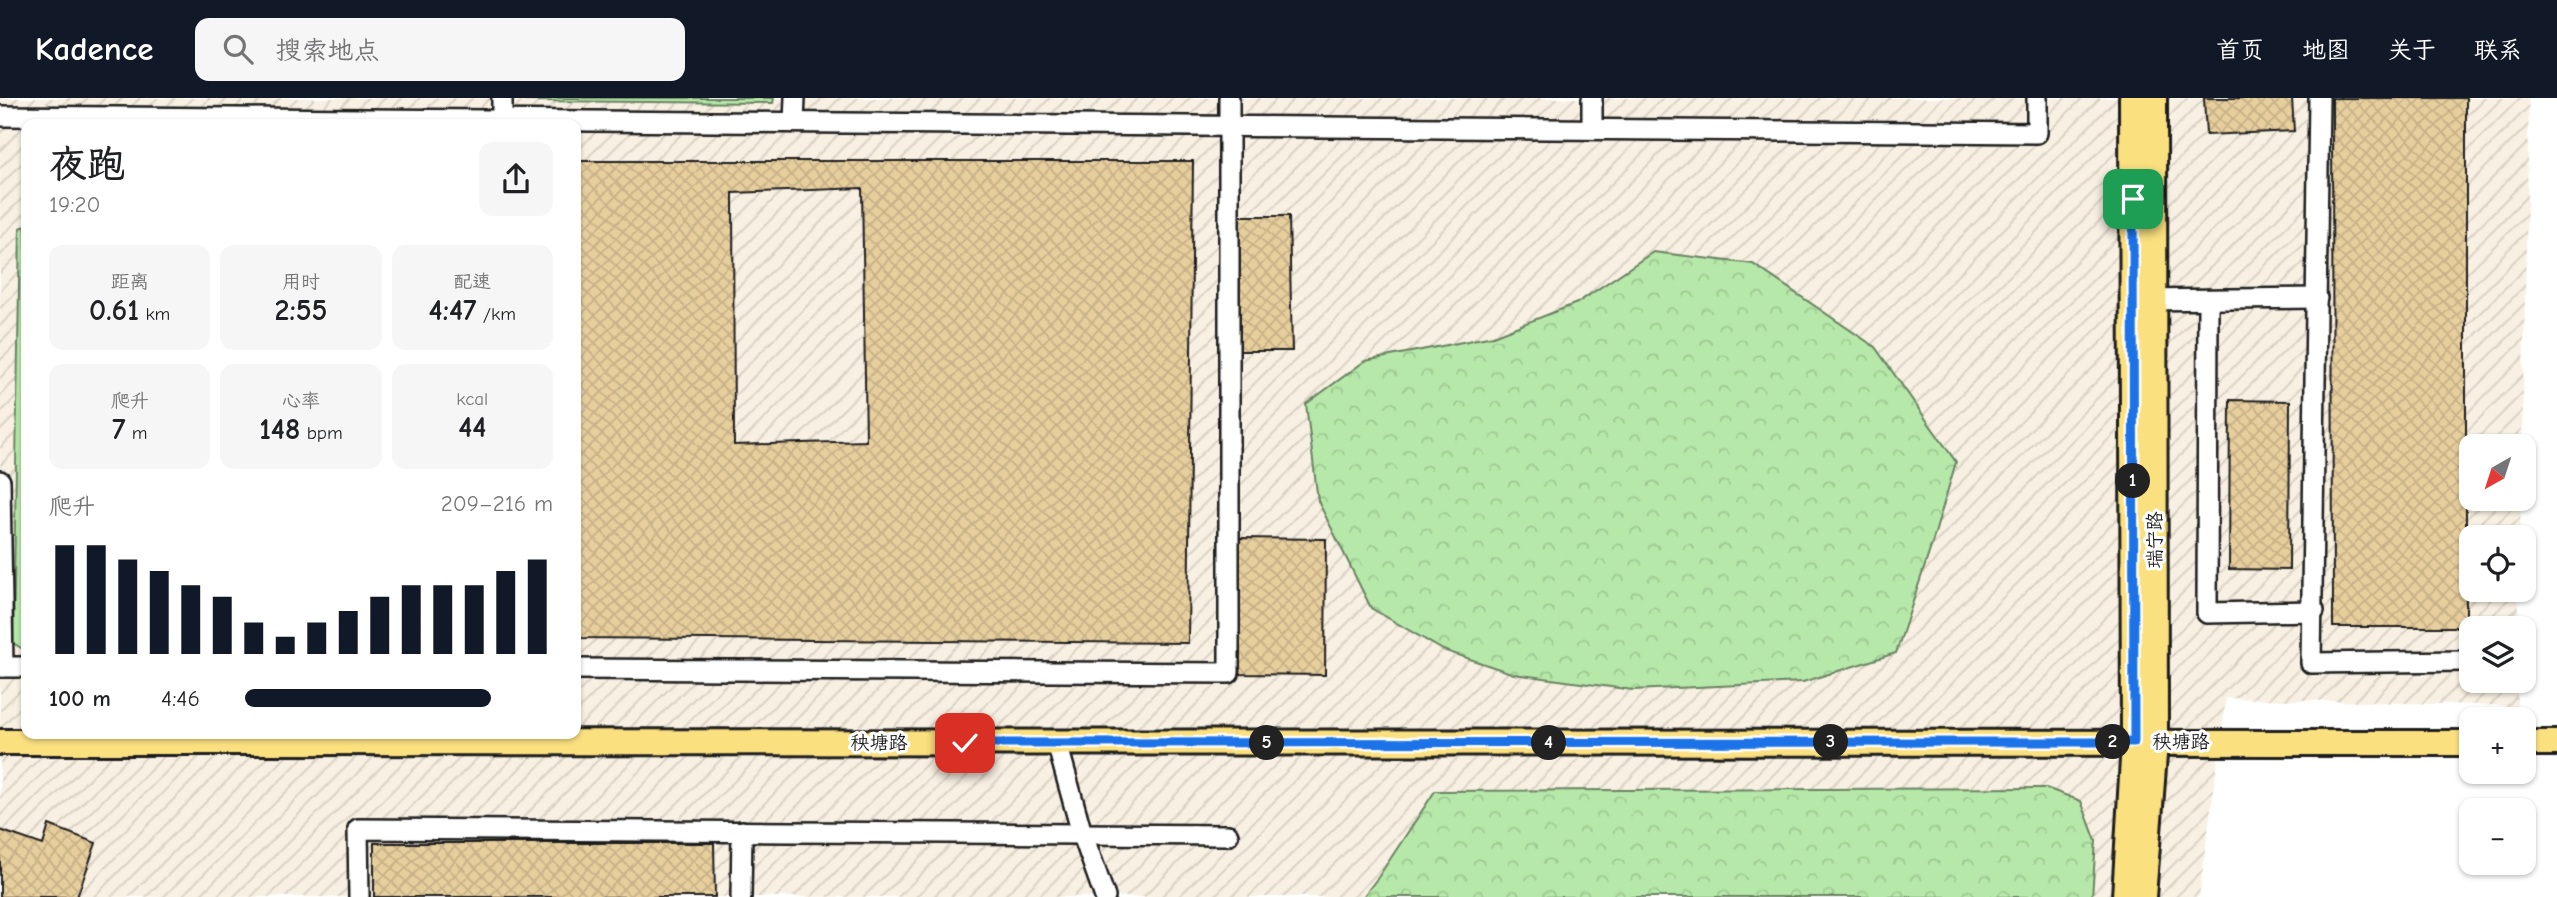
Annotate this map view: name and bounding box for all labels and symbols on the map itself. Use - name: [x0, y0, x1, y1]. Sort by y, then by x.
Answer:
- pin: [2103, 169, 2163, 229]
- north arrow: [2459, 434, 2536, 511]
- pin: 1: [2116, 464, 2150, 498]
- street label: 瑞宁路: [2144, 511, 2166, 569]
- pin: [935, 713, 995, 773]
- pin: 3: [1814, 724, 1848, 760]
- pin: 2: [2096, 724, 2130, 760]
- pin: 5: [1250, 726, 1284, 760]
- pin: 4: [1532, 726, 1566, 760]
- street label: 秧塘路: [2152, 731, 2210, 753]
- street label: 秧塘路: [850, 732, 908, 754]

